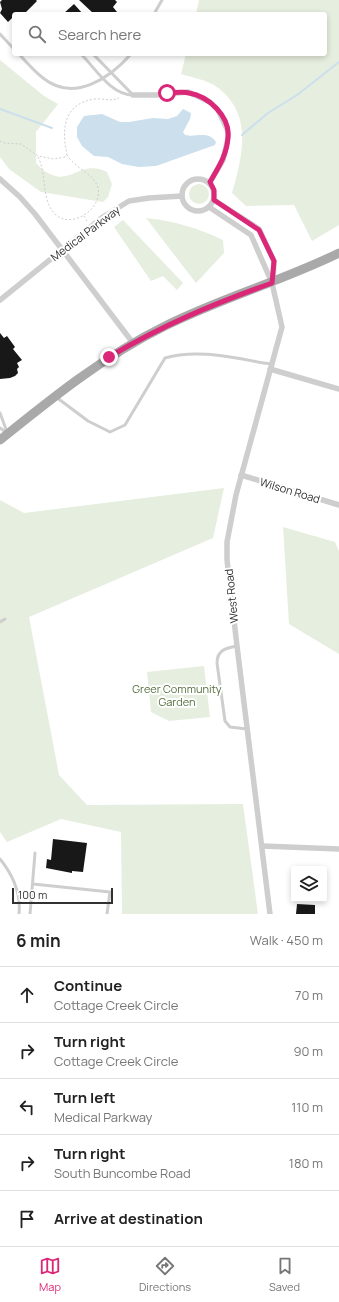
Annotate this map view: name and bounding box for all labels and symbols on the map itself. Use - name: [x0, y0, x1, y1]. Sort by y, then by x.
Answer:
- route start: [158, 84, 176, 102]
- street label: Medical Parkway: [47, 202, 123, 264]
- route end: [100, 348, 118, 366]
- street label: Wilson Road: [258, 474, 322, 506]
- street label: West Road: [221, 568, 241, 624]
- park label: Greer Community Garden: [132, 681, 222, 709]
- scale bar: [12, 886, 113, 905]

